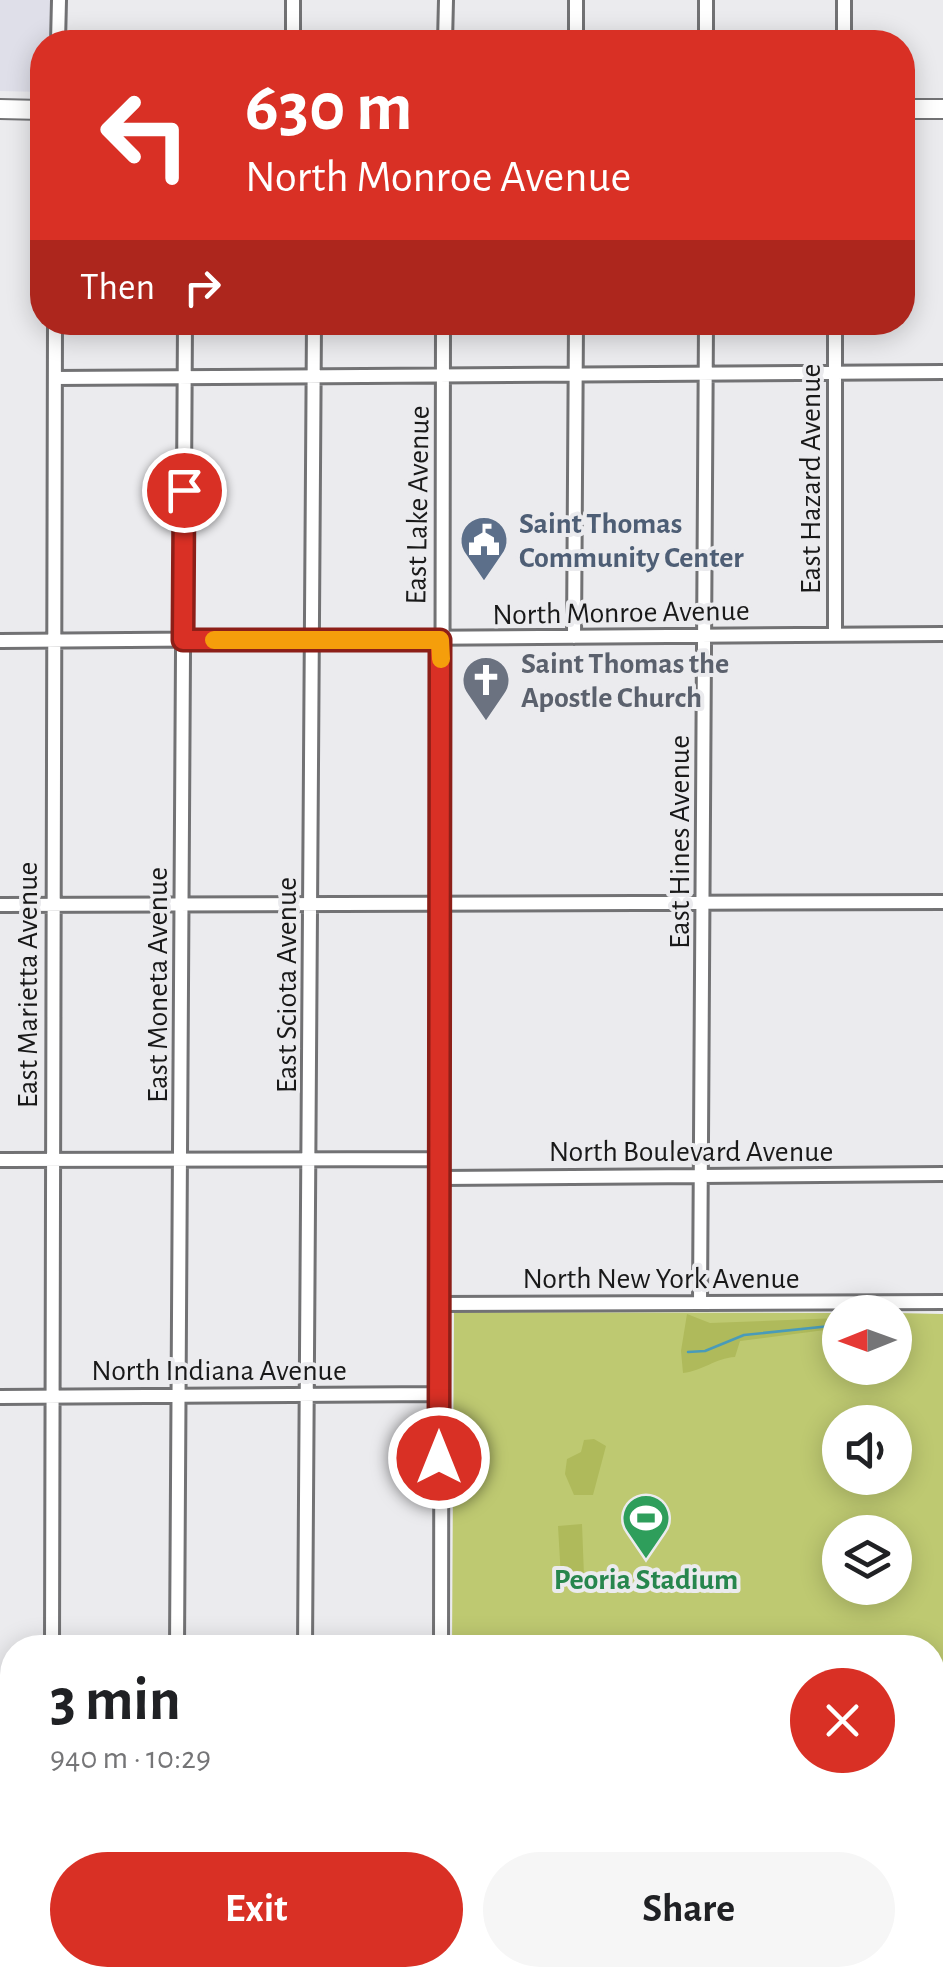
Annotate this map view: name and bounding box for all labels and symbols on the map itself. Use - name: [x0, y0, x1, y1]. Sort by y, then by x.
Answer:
- street label: East Hazard Avenue: [796, 364, 826, 594]
- street label: East Lake Avenue: [401, 405, 435, 605]
- pin: [142, 448, 227, 533]
- place label: Saint Thomas Community Center: [519, 509, 744, 573]
- public building icon: Saint Thomas Community Center: [458, 514, 510, 582]
- street label: North Monroe Avenue: [492, 596, 750, 630]
- place label: Saint Thomas the Apostle Church: [521, 649, 729, 713]
- church icon: Saint Thomas the Apostle Church: [460, 654, 512, 722]
- street label: East Hines Avenue: [665, 735, 695, 949]
- street label: East Marietta Avenue: [13, 862, 43, 1108]
- street label: East Moneta Avenue: [143, 867, 173, 1103]
- street label: East Sciota Avenue: [272, 877, 302, 1093]
- street label: North Boulevard Avenue: [549, 1137, 833, 1167]
- street label: North New York Avenue: [522, 1264, 800, 1294]
- north arrow: [822, 1295, 912, 1385]
- street label: North Indiana Avenue: [91, 1356, 347, 1386]
- position arrow: [387, 1406, 491, 1510]
- sports icon: Peoria Stadium: [620, 1492, 672, 1560]
- place label: Peoria Stadium: [554, 1565, 738, 1595]

